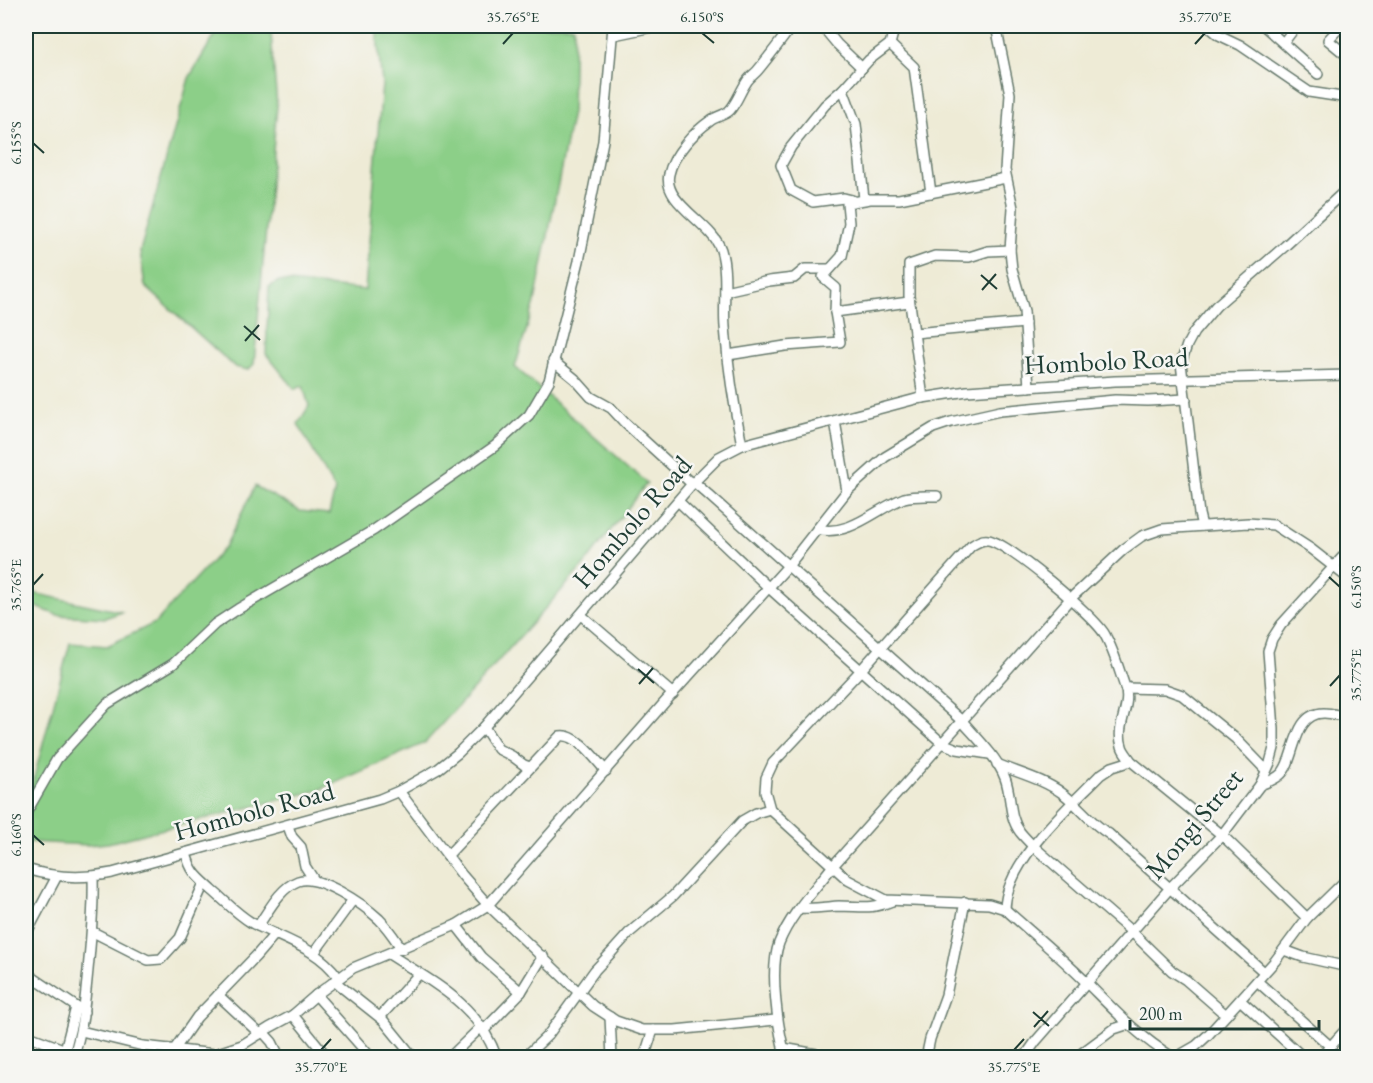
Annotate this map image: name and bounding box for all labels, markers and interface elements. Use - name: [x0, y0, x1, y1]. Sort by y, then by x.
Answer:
- text: 35.765°E: [487, 7, 540, 26]
- text: 6.150°S: [680, 7, 724, 26]
- text: 35.770°E: [1179, 7, 1232, 26]
- text: 6.155°S: [6, 121, 25, 165]
- street label: Hombolo Road: [1023, 339, 1190, 382]
- street label: Hombolo Road: [564, 448, 699, 595]
- text: 35.765°E: [6, 558, 25, 611]
- text: 6.150°S: [1346, 565, 1365, 609]
- text: 35.775°E: [1346, 648, 1365, 701]
- street label: Mongi Street: [1137, 761, 1251, 886]
- street label: Hombolo Road: [170, 772, 338, 849]
- text: 6.160°S: [6, 813, 25, 857]
- scale bar: [1130, 993, 1319, 1031]
- text: 200 m: [1139, 1002, 1183, 1025]
- text: 35.770°E: [295, 1057, 348, 1076]
- text: 35.775°E: [988, 1057, 1041, 1076]

